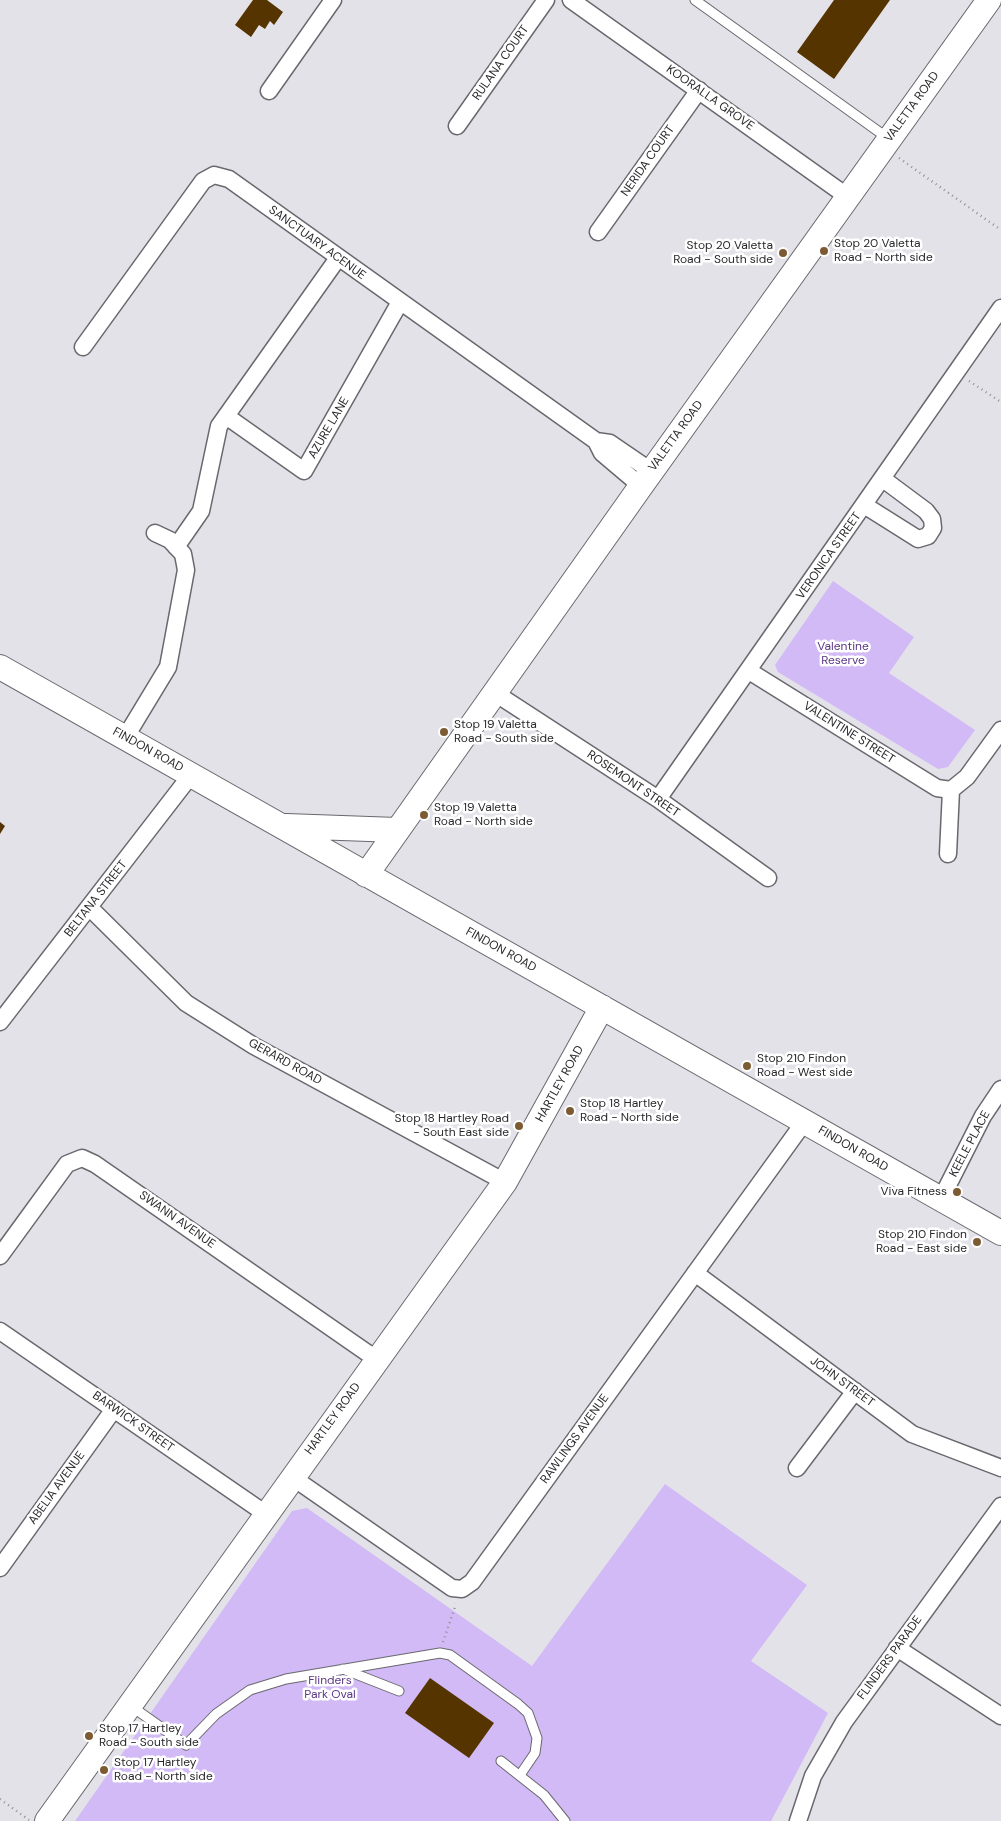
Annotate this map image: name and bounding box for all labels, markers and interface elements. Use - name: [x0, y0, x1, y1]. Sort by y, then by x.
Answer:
- street label: RULANA COURT: [470, 23, 532, 103]
- street label: KOORALLA GROVE: [663, 62, 757, 134]
- street label: VALETTA ROAD: [882, 69, 942, 145]
- street label: NERIDA COURT: [618, 123, 678, 199]
- street label: SANCTUARY ACENUE: [266, 203, 368, 283]
- place label: Stop 20 Valetta Road - North side: [834, 237, 933, 265]
- place label: Stop 20 Valetta Road - South side: [673, 239, 773, 267]
- marker: Stop 20 Valetta Road - North side: [818, 245, 830, 257]
- marker: Stop 20 Valetta Road - South side: [777, 247, 789, 259]
- street label: AZURE LANE: [306, 395, 352, 461]
- street label: VALETTA ROAD: [646, 398, 706, 474]
- street label: VERONICA STREET: [794, 510, 864, 602]
- park label: Valentine Reserve: [817, 640, 869, 668]
- street label: VALENTINE STREET: [801, 699, 897, 767]
- place label: Stop 19 Valetta Road - South side: [454, 718, 554, 746]
- street label: FINDON ROAD: [110, 725, 186, 775]
- marker: Stop 19 Valetta Road - South side: [438, 726, 450, 738]
- street label: ROSEMONT STREET: [584, 748, 682, 820]
- place label: Stop 19 Valetta Road - North side: [434, 801, 533, 829]
- marker: Stop 19 Valetta Road - North side: [418, 809, 430, 821]
- street label: BELTANA STREET: [62, 858, 130, 940]
- street label: FINDON ROAD: [463, 925, 539, 975]
- street label: GERARD ROAD: [246, 1036, 324, 1088]
- street label: HARTLEY ROAD: [533, 1043, 587, 1125]
- place label: Stop 210 Findon Road - West side: [757, 1052, 853, 1080]
- marker: Stop 210 Findon Road - West side: [741, 1060, 753, 1072]
- place label: Stop 18 Hartley Road - North side: [580, 1097, 679, 1125]
- marker: Stop 18 Hartley Road - North side: [564, 1105, 576, 1117]
- street label: KEELE PLACE: [947, 1108, 993, 1180]
- place label: Stop 18 Hartley Road - South East side: [395, 1112, 509, 1140]
- marker: Stop 18 Hartley Road - South East side: [513, 1120, 525, 1132]
- street label: FINDON ROAD: [815, 1123, 891, 1175]
- place label: Viva Fitness: [881, 1185, 947, 1199]
- marker: Viva Fitness: [951, 1186, 963, 1198]
- street label: SWANN AVENUE: [136, 1188, 218, 1252]
- place label: Stop 210 Findon Road - East side: [876, 1228, 967, 1256]
- marker: Stop 210 Findon Road - East side: [971, 1236, 983, 1248]
- street label: JOHN STREET: [807, 1354, 877, 1410]
- street label: HARTLEY ROAD: [302, 1380, 364, 1458]
- street label: BARWICK STREET: [90, 1389, 176, 1455]
- street label: RAWLINGS AVENUE: [538, 1391, 612, 1487]
- street label: ABELIA AVENUE: [26, 1449, 88, 1527]
- street label: FLINDERS PARADE: [855, 1613, 925, 1703]
- park label: Flinders Park Oval: [304, 1674, 356, 1702]
- place label: Stop 17 Hartley Road - South side: [99, 1722, 199, 1750]
- marker: Stop 17 Hartley Road - South side: [83, 1730, 95, 1742]
- place label: Stop 17 Hartley Road - North side: [114, 1756, 213, 1784]
- marker: Stop 17 Hartley Road - North side: [98, 1764, 110, 1776]

